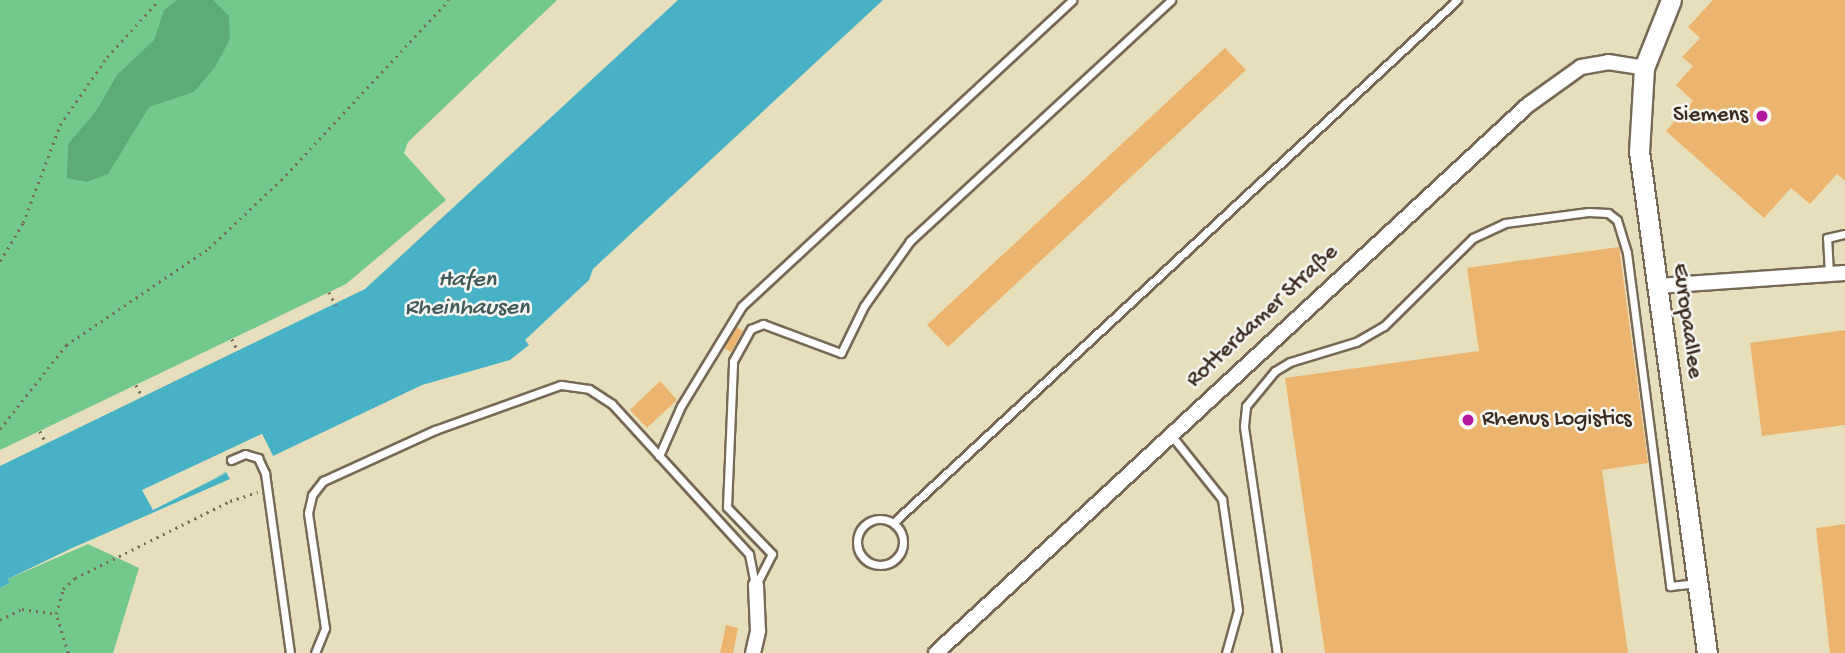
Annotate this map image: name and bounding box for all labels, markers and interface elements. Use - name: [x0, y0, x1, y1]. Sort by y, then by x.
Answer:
- place label: Siemens: [1673, 102, 1748, 130]
- marker: Siemens: [1754, 108, 1770, 124]
- street label: Rotterdamer Straße: [1181, 240, 1345, 394]
- street label: Europaallee: [1664, 262, 1708, 380]
- water label: Hafen Rheinhausen: [405, 267, 529, 323]
- place label: Rhenus Logistics: [1482, 406, 1631, 434]
- marker: Rhenus Logistics: [1460, 412, 1476, 428]

